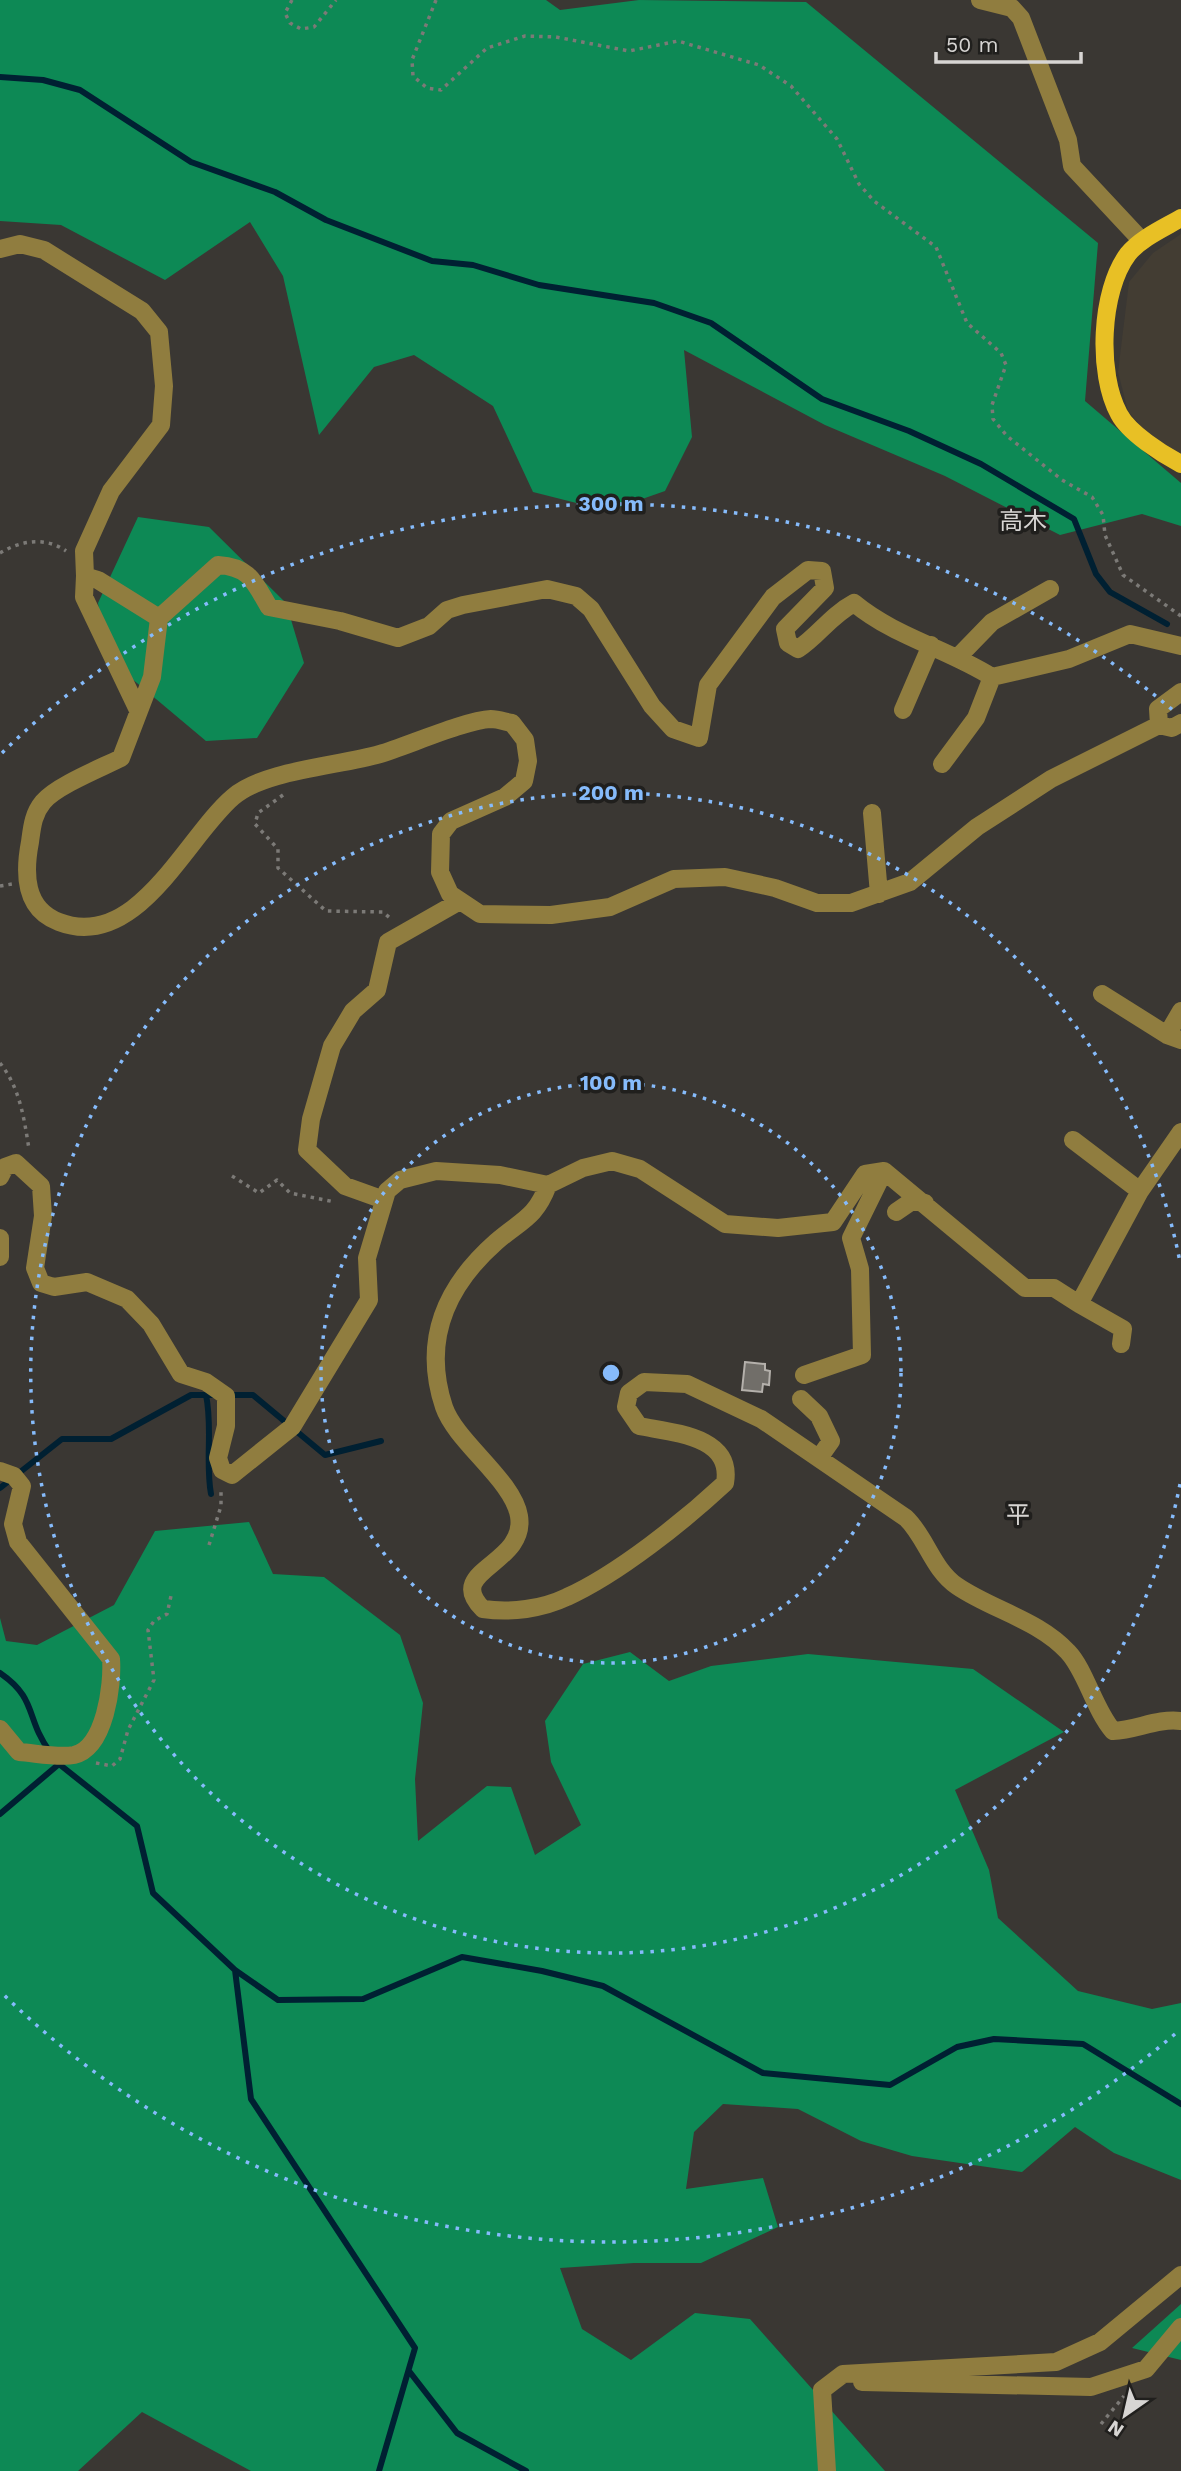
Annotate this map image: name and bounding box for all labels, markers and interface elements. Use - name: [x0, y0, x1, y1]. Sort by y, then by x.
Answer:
- scale bar: [936, 21, 1081, 65]
- text: 50 m: [946, 32, 998, 57]
- text: 300 m: [578, 491, 644, 516]
- district label: 高木: [999, 507, 1047, 535]
- text: 200 m: [578, 780, 644, 805]
- text: 100 m: [580, 1070, 642, 1095]
- centre of rings: [599, 1361, 623, 1385]
- district label: 平: [1006, 1501, 1030, 1529]
- north arrow: [1090, 2380, 1160, 2450]
- text: N: [1104, 2415, 1128, 2442]

